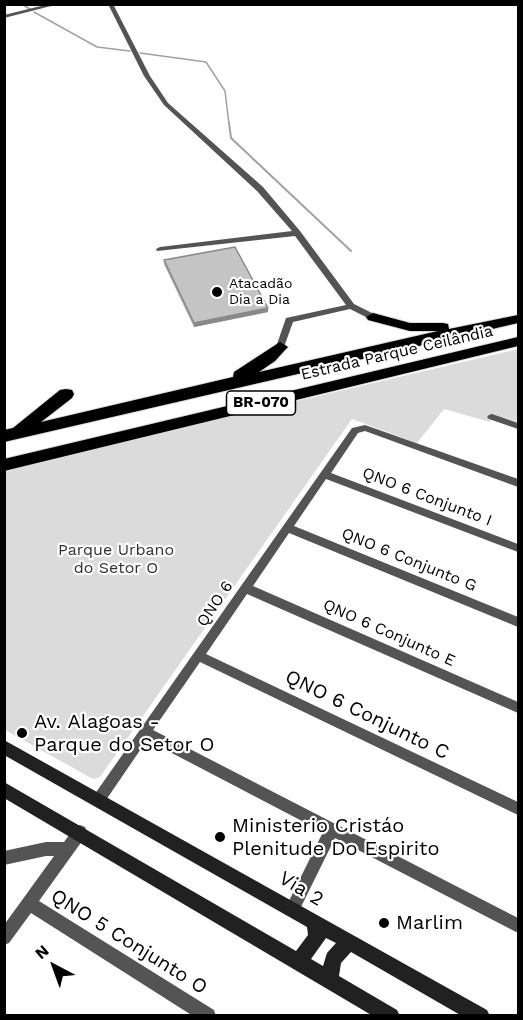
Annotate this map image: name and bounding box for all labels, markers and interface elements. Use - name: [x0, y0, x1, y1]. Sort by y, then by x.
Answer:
- place label: Atacadão Dia a Dia: [229, 276, 292, 308]
- marker: Atacadão Dia a Dia: [210, 285, 224, 299]
- street label: Estrada Parque Ceilândia: [299, 322, 495, 384]
- road number: BR-070: [226, 391, 296, 415]
- street label: QNO 6 Conjunto I: [360, 463, 494, 531]
- street label: QNO 6 Conjunto G: [339, 524, 479, 596]
- park label: Parque Urbano do Setor O: [58, 540, 174, 578]
- street label: QNO 6: [193, 578, 237, 630]
- street label: QNO 6 Conjunto E: [320, 595, 458, 671]
- street label: QNO 6 Conjunto C: [281, 665, 453, 765]
- place label: Av. Alagoas - Parque do Setor O: [34, 710, 214, 757]
- marker: Av. Alagoas - Parque do Setor O: [15, 726, 29, 740]
- place label: Ministerio Cristáo Plenitude Do Espirito: [232, 814, 439, 861]
- marker: Ministerio Cristáo Plenitude Do Espirito: [213, 830, 227, 844]
- street label: Via 2: [274, 866, 328, 912]
- street label: QNO 5 Conjunto O: [46, 884, 212, 1000]
- place label: Marlim: [396, 911, 463, 935]
- marker: Marlim: [377, 916, 391, 930]
- north arrow: [24, 936, 84, 996]
- text: N: [31, 941, 53, 963]

